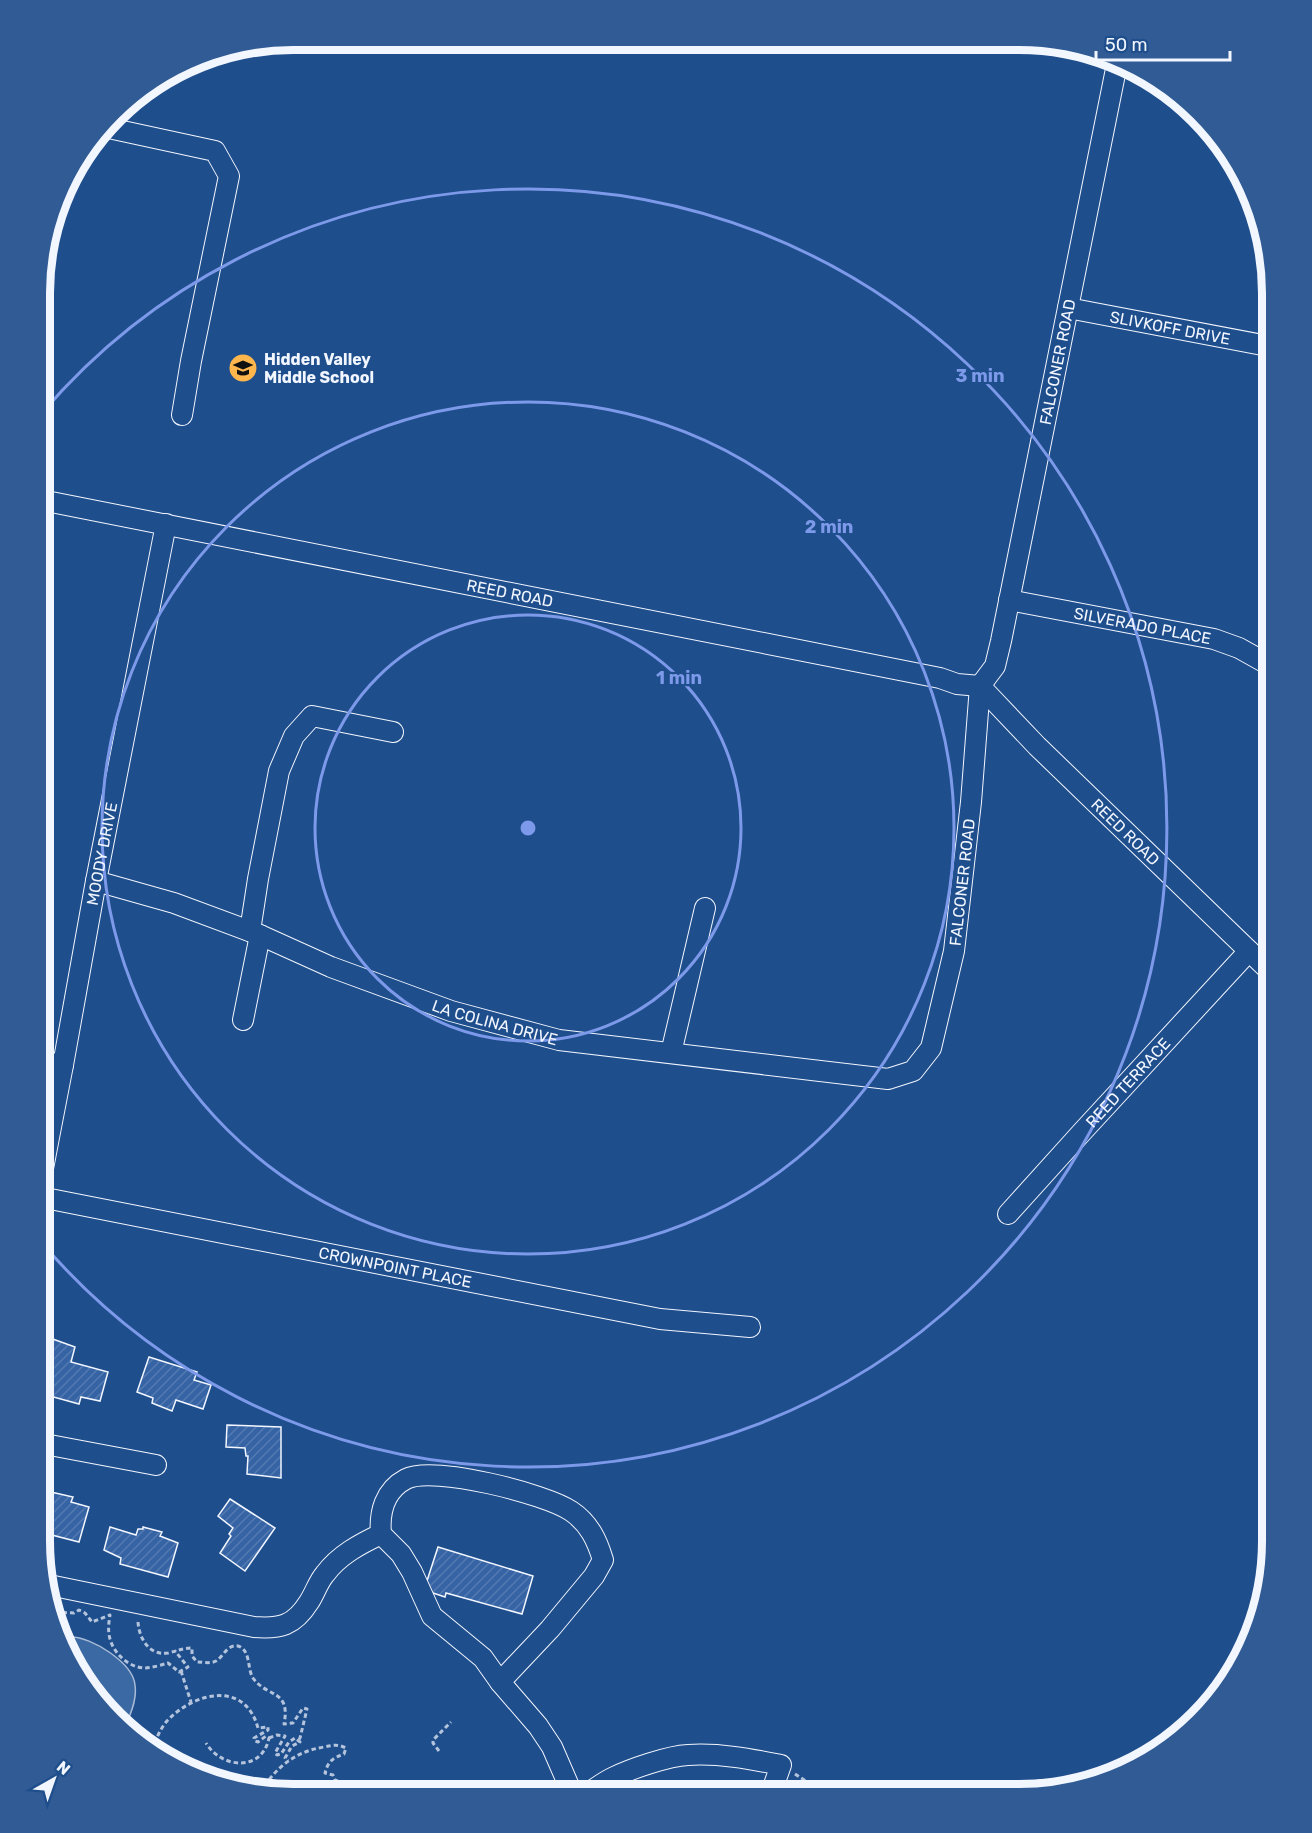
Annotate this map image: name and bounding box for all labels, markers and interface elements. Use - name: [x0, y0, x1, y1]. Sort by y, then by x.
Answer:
- scale bar: [1096, 24, 1230, 62]
- text: 50 m: [1105, 34, 1148, 56]
- street label: FALCONER ROAD: [1035, 297, 1079, 426]
- street label: SLIVKOFF DRIVE: [1108, 307, 1232, 348]
- place label: Hidden Valley Middle School: [264, 350, 374, 387]
- school or university icon: Hidden Valley Middle School: [227, 352, 259, 384]
- text: 3 min: [956, 365, 1004, 387]
- text: 2 min: [805, 516, 853, 538]
- street label: REED ROAD: [465, 575, 555, 611]
- street label: SILVERADO PLACE: [1072, 603, 1213, 648]
- text: 1 min: [656, 667, 702, 689]
- street label: REED ROAD: [1087, 794, 1164, 869]
- street label: MOODY DRIVE: [82, 800, 121, 907]
- centre of rings: [518, 818, 538, 838]
- street label: FALCONER ROAD: [945, 818, 979, 947]
- street label: LA COLINA DRIVE: [430, 995, 560, 1049]
- street label: REED TERRACE: [1082, 1034, 1174, 1131]
- street label: CROWNPOINT PLACE: [317, 1243, 473, 1291]
- north arrow: [24, 1749, 84, 1809]
- text: N: [53, 1757, 74, 1779]

